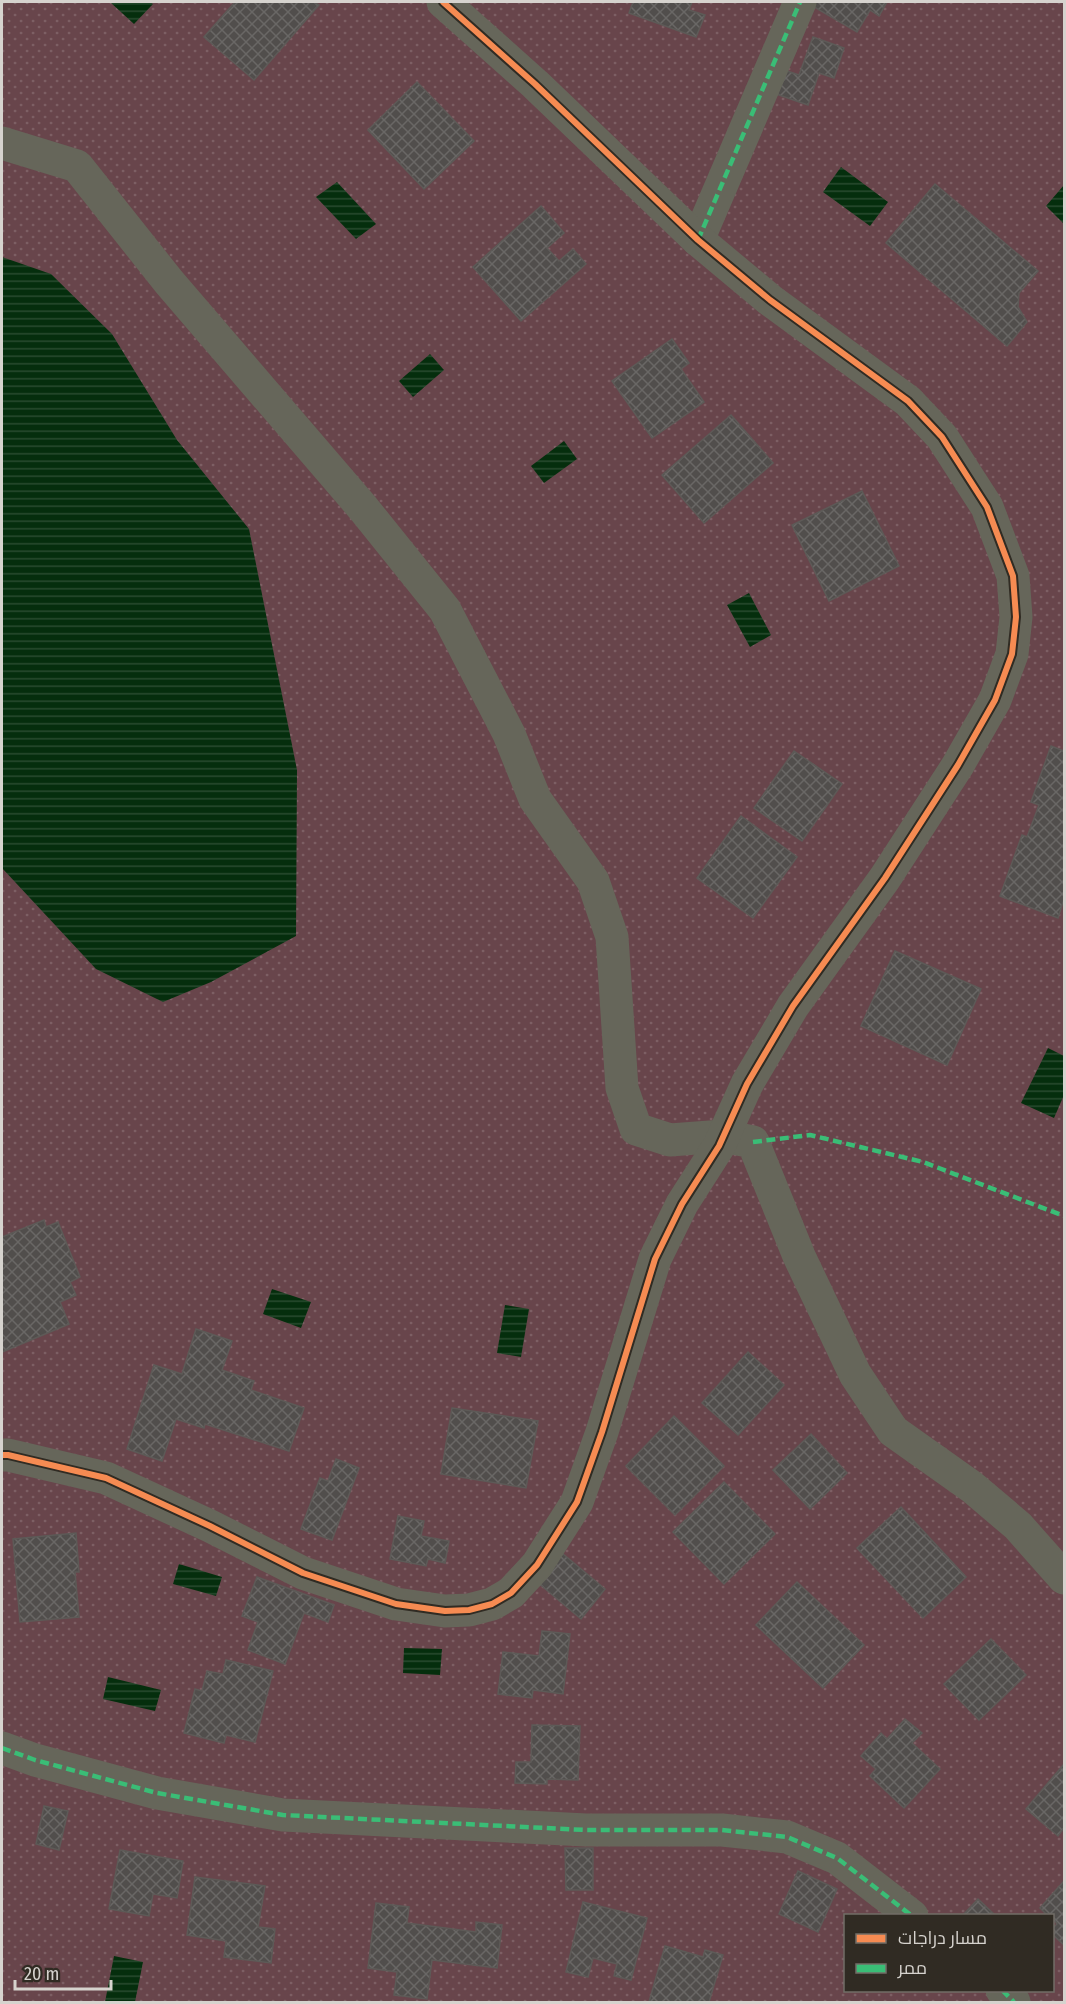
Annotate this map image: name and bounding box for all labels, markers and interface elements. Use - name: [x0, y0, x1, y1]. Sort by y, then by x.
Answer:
- legend: [844, 1914, 1054, 1992]
- text: مسار دراجات: [898, 1927, 987, 1949]
- scale bar: [15, 1953, 111, 1991]
- text: ممر: [897, 1957, 927, 1979]
- text: 20 m: [24, 1963, 59, 1985]

